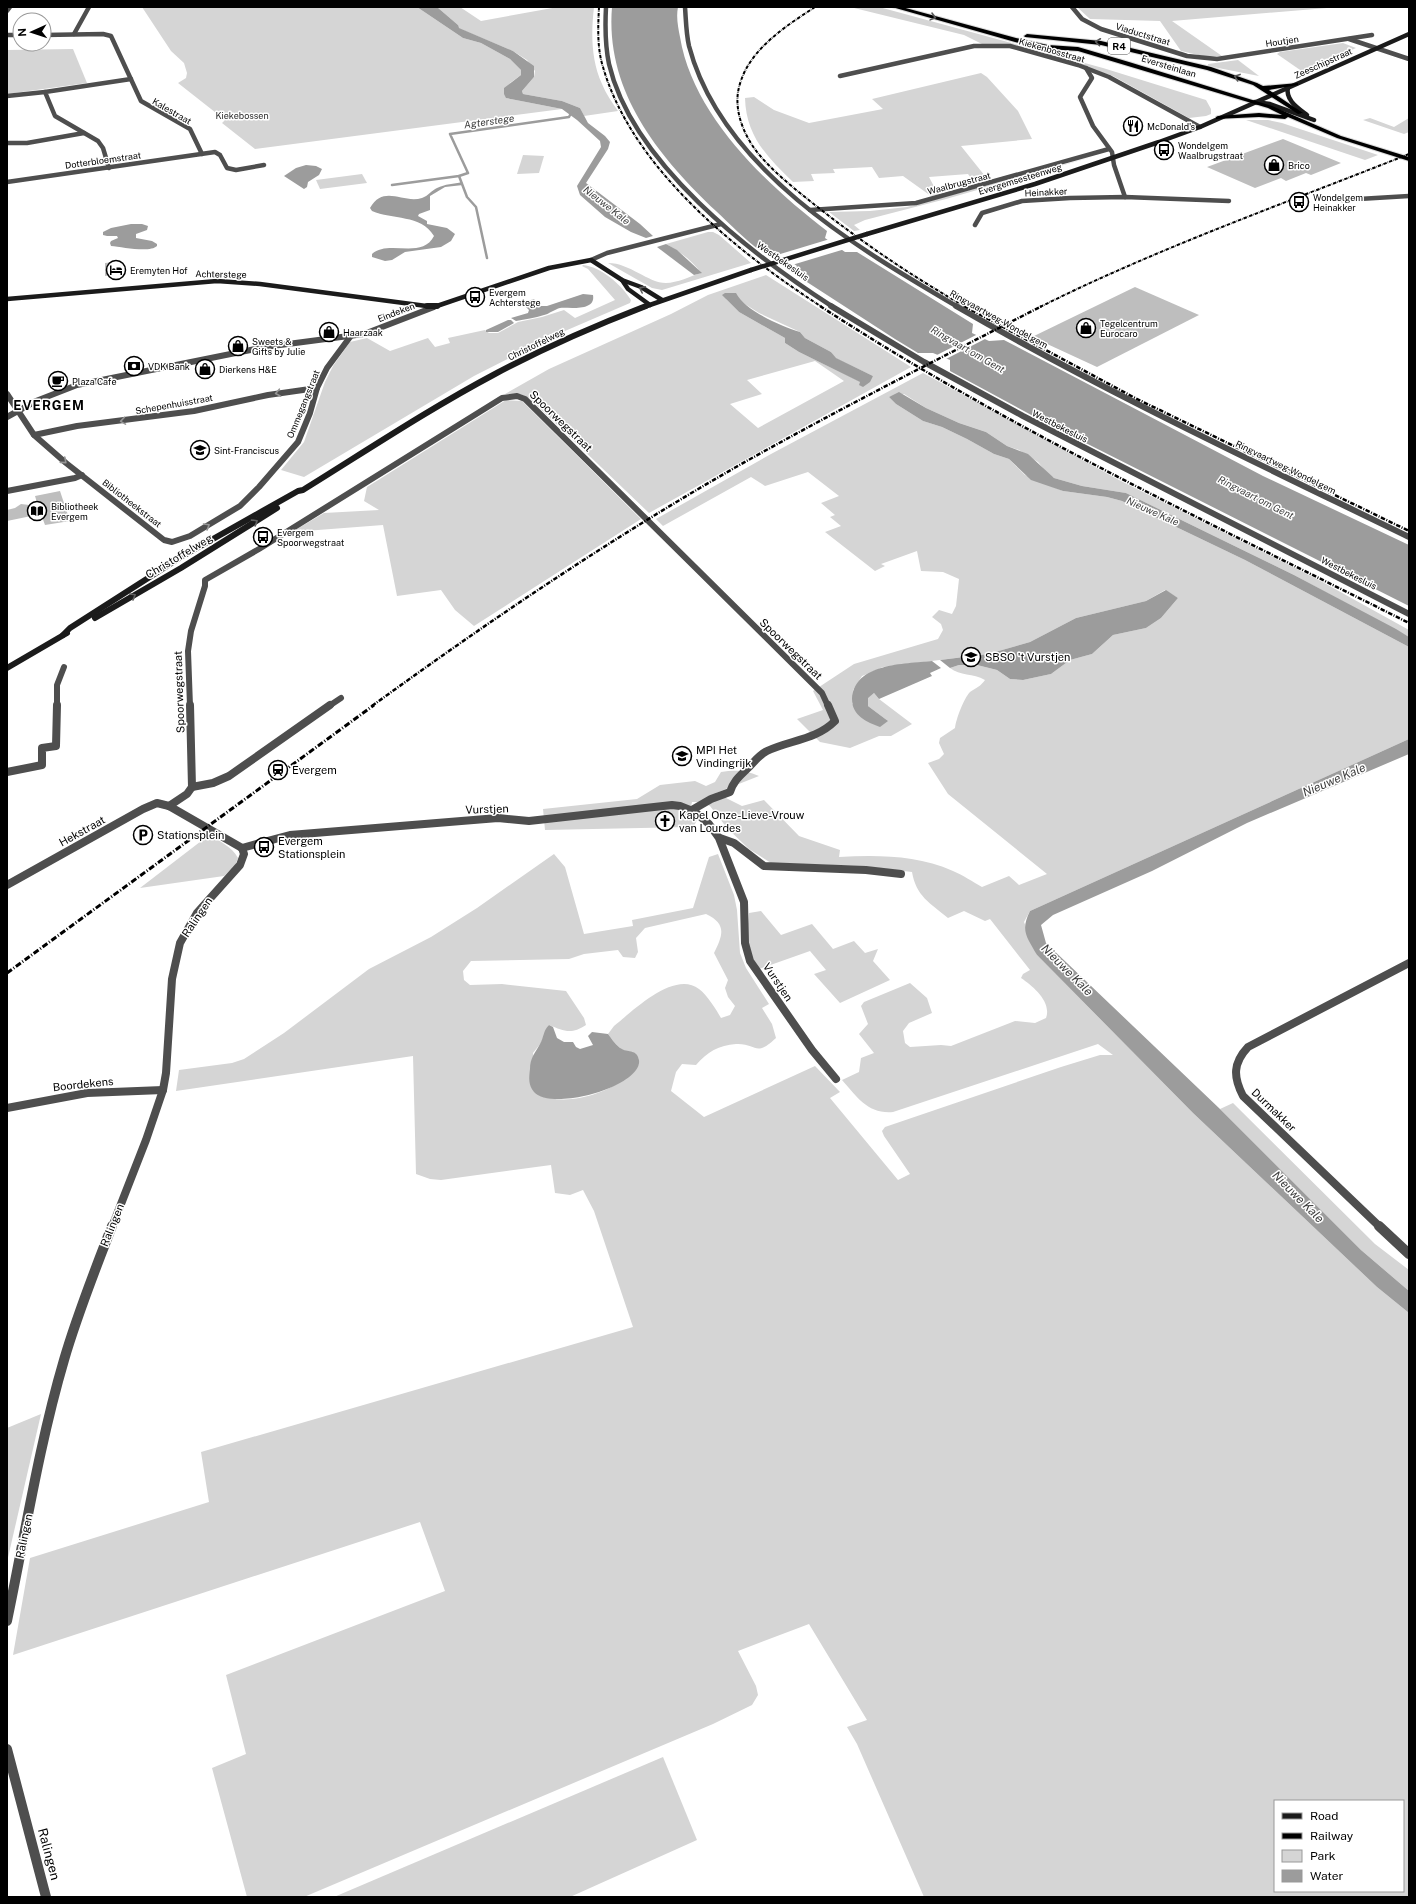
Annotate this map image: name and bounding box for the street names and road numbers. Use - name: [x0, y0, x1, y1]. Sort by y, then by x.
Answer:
- street label: Viaductstraat: [1114, 20, 1172, 48]
- street label: Houtjen: [1265, 33, 1299, 49]
- street label: Kiekenbosstraat: [1018, 35, 1087, 65]
- road number: R4: [1108, 38, 1130, 54]
- street label: Zeeschipstraat: [1292, 45, 1354, 81]
- street label: Eversteinlaan: [1140, 52, 1198, 80]
- street label: Kalestraat: [151, 95, 194, 127]
- street label: Dotterbloemstraat: [64, 149, 142, 171]
- street label: Evergemsesteenweg: [977, 161, 1064, 197]
- street label: Waalbrugstraat: [926, 169, 992, 197]
- street label: Heinakker: [1024, 185, 1068, 199]
- street label: Westbekesluis: [755, 239, 811, 283]
- street label: Achterstege: [195, 268, 247, 280]
- street label: Ringvaartweg-Wondelgem: [948, 287, 1050, 351]
- street label: Eindeken: [376, 300, 416, 324]
- street label: Christoffelweg: [506, 325, 567, 363]
- street label: Ommegangstraat: [284, 368, 322, 440]
- street label: Spoorwegstraat: [527, 388, 595, 454]
- street label: Schepenhuisstraat: [134, 392, 214, 416]
- street label: Westbekesluis: [1030, 407, 1090, 445]
- street label: Ringvaartweg-Wondelgem: [1234, 438, 1338, 496]
- street label: Bibliotheekstraat: [100, 477, 164, 530]
- street label: Christoffelweg: [143, 531, 215, 581]
- street label: Westbekesluis: [1319, 554, 1379, 592]
- street label: Spoorwegstraat: [757, 616, 825, 682]
- street label: Spoorwegstraat: [172, 651, 186, 733]
- street label: Vurstjen: [465, 802, 509, 816]
- street label: Hekstraat: [57, 813, 107, 849]
- street label: Ralingen: [179, 895, 215, 939]
- street label: Vurstjen: [761, 961, 795, 1003]
- street label: Boordekens: [52, 1075, 114, 1093]
- street label: Durmakker: [1249, 1086, 1299, 1134]
- street label: Ralingen: [98, 1202, 126, 1248]
- street label: Ralingen: [13, 1513, 35, 1559]
- street label: Ralingen: [35, 1826, 63, 1882]

